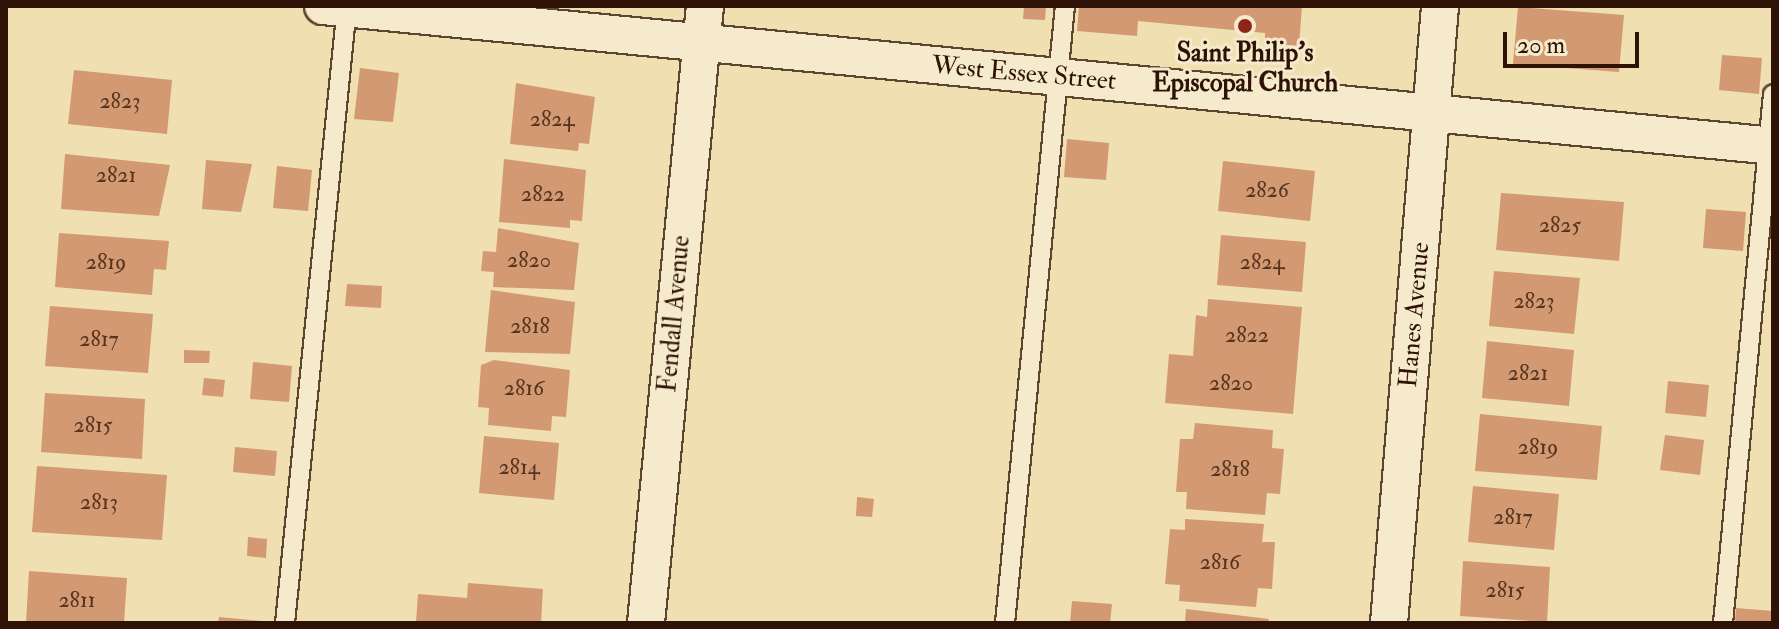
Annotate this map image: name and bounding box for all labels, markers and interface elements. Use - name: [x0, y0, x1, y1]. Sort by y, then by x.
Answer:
- scale bar: [1507, 16, 1643, 66]
- marker: Saint Philip's Episcopal Church: [1236, 17, 1254, 35]
- text: 20 m: [1517, 30, 1565, 61]
- place label: Saint Philip's Episcopal Church: [1152, 38, 1338, 100]
- street label: West Essex Street: [931, 50, 1117, 98]
- house number: 2823: [99, 89, 141, 115]
- house number: 2824: [530, 107, 574, 133]
- house number: 2821: [96, 163, 136, 189]
- house number: 2826: [1245, 178, 1289, 204]
- house number: 2822: [521, 182, 565, 208]
- house number: 2825: [1539, 213, 1581, 239]
- street label: Fendall Avenue: [653, 234, 697, 394]
- street label: Hanes Avenue: [1393, 241, 1437, 389]
- house number: 2820: [507, 248, 551, 274]
- house number: 2819: [86, 250, 126, 276]
- house number: 2824: [1240, 250, 1284, 276]
- house number: 2823: [1513, 289, 1555, 315]
- house number: 2818: [510, 314, 550, 340]
- house number: 2822: [1225, 323, 1269, 349]
- house number: 2817: [79, 327, 119, 353]
- house number: 2821: [1508, 361, 1548, 387]
- house number: 2820: [1209, 371, 1253, 397]
- house number: 2816: [504, 376, 544, 402]
- house number: 2815: [74, 413, 112, 439]
- house number: 2819: [1518, 435, 1558, 461]
- house number: 2814: [498, 455, 540, 481]
- house number: 2818: [1210, 457, 1250, 483]
- house number: 2813: [80, 490, 118, 516]
- house number: 2817: [1493, 505, 1533, 531]
- house number: 2816: [1200, 550, 1240, 576]
- house number: 2815: [1486, 578, 1524, 604]
- house number: 2811: [58, 588, 96, 614]

